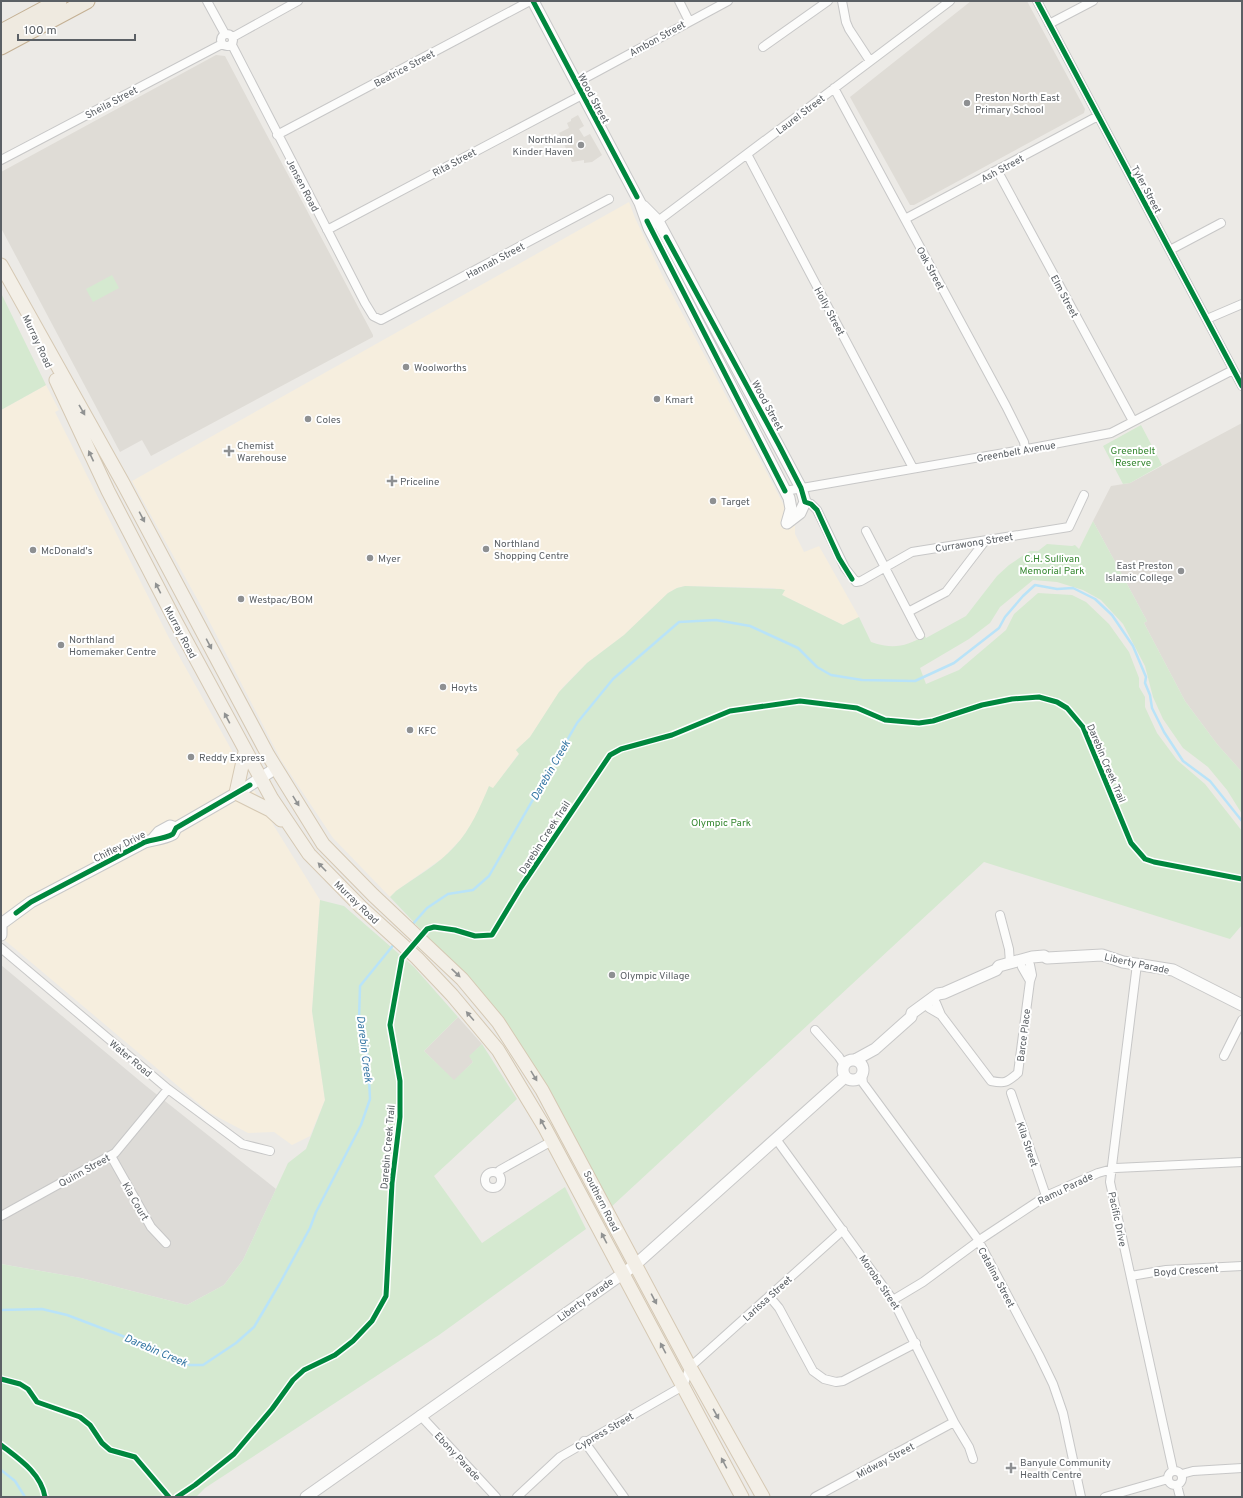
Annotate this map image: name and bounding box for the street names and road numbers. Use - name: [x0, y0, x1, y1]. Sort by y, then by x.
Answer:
- street label: Ambon Street: [627, 18, 688, 60]
- street label: Beatrice Street: [372, 48, 438, 91]
- street label: Wood Street: [574, 71, 611, 126]
- street label: Sheila Street: [83, 84, 140, 123]
- street label: Laurel Street: [774, 92, 828, 138]
- street label: Rita Street: [430, 146, 479, 180]
- street label: Ash Street: [979, 152, 1027, 186]
- street label: Jensen Road: [282, 157, 321, 214]
- street label: Tyler Street: [1128, 163, 1164, 216]
- street label: Hannah Street: [464, 240, 527, 282]
- street label: Oak Street: [913, 245, 947, 293]
- street label: Elm Street: [1047, 273, 1081, 321]
- street label: Holly Street: [810, 285, 847, 338]
- street label: Murray Road: [19, 313, 55, 370]
- street label: Wood Street: [748, 378, 785, 433]
- street label: Greenbelt Avenue: [976, 439, 1057, 466]
- street label: Currawong Street: [934, 531, 1014, 556]
- street label: Murray Road: [160, 604, 199, 661]
- street label: Darebin Creek Trail: [1083, 722, 1128, 805]
- street label: Darebin Creek Trail: [517, 799, 574, 877]
- street label: Chifley Drive: [91, 829, 148, 866]
- street label: Murray Road: [331, 878, 381, 928]
- street label: Liberty Parade: [1103, 951, 1170, 978]
- street label: Barce Place: [1015, 1008, 1034, 1062]
- street label: Water Road: [106, 1038, 154, 1081]
- street label: Darebin Creek Trail: [378, 1104, 399, 1190]
- street label: Kila Street: [1013, 1120, 1040, 1169]
- street label: Quinn Street: [57, 1152, 113, 1191]
- street label: Southern Road: [580, 1169, 622, 1234]
- street label: Ramu Parade: [1036, 1170, 1095, 1208]
- street label: Kia Court: [118, 1180, 151, 1224]
- street label: Pacific Drive: [1104, 1191, 1129, 1248]
- street label: Catalina Street: [974, 1245, 1017, 1310]
- street label: Morobe Street: [856, 1253, 902, 1313]
- street label: Boyd Crescent: [1153, 1263, 1219, 1280]
- street label: Larissa Street: [741, 1273, 795, 1325]
- street label: Liberty Parade: [555, 1275, 617, 1325]
- street label: Cypress Street: [573, 1410, 637, 1454]
- street label: Ebony Parade: [431, 1430, 483, 1484]
- street label: Midway Street: [855, 1441, 917, 1482]

